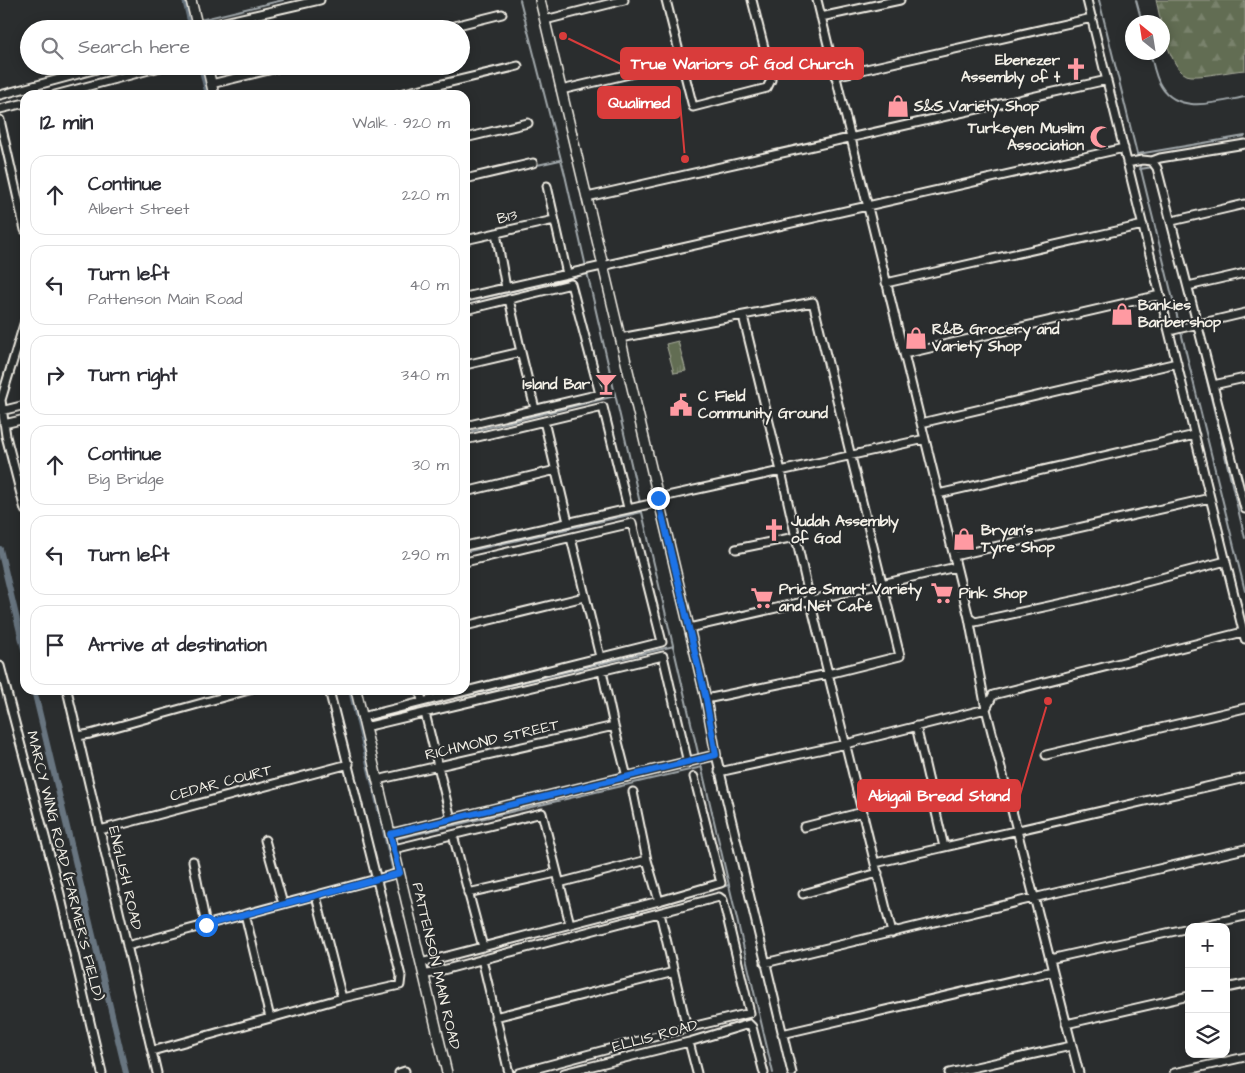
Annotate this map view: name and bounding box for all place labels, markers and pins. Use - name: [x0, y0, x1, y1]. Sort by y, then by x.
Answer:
- callout: True Wariors of God Church: [621, 48, 863, 79]
- place label: Ebenezer Assembly of t: [961, 50, 1061, 89]
- church icon: Ebenezer Assembly of t: [1063, 56, 1089, 82]
- callout: Qualimed: [598, 87, 680, 118]
- shop icon: S&S Variety Shop: [885, 93, 911, 119]
- place label: S&S Variety Shop: [913, 96, 1040, 118]
- place label: Turkeyen Muslim Association: [967, 118, 1084, 156]
- mosque icon: Turkeyen Muslim Association: [1088, 124, 1114, 150]
- place label: Bankies Barbershop: [1138, 295, 1222, 333]
- shop icon: Bankies Barbershop: [1109, 301, 1135, 327]
- place label: R&B Grocery and Variety Shop: [931, 319, 1060, 358]
- shop icon: R&B Grocery and Variety Shop: [903, 325, 929, 351]
- bar icon: Island Bar: [593, 371, 619, 397]
- place label: Island Bar: [522, 374, 591, 395]
- place label: C Field Community Ground: [698, 386, 828, 425]
- public building icon: C Field Community Ground: [668, 392, 694, 418]
- place label: Judah Assembly of God: [790, 511, 900, 549]
- church icon: Judah Assembly of God: [761, 517, 787, 543]
- place label: Bryan's Tyre Shop: [980, 520, 1055, 559]
- shop icon: Bryan's Tyre Shop: [951, 526, 977, 552]
- place label: Price Smart Variety and Net Café: [778, 579, 923, 617]
- supermarket icon: Pink Shop: [929, 580, 955, 606]
- place label: Pink Shop: [959, 583, 1028, 604]
- supermarket icon: Price Smart Variety and Net Café: [749, 585, 775, 611]
- callout: Abigail Bread Stand: [858, 780, 1020, 811]

